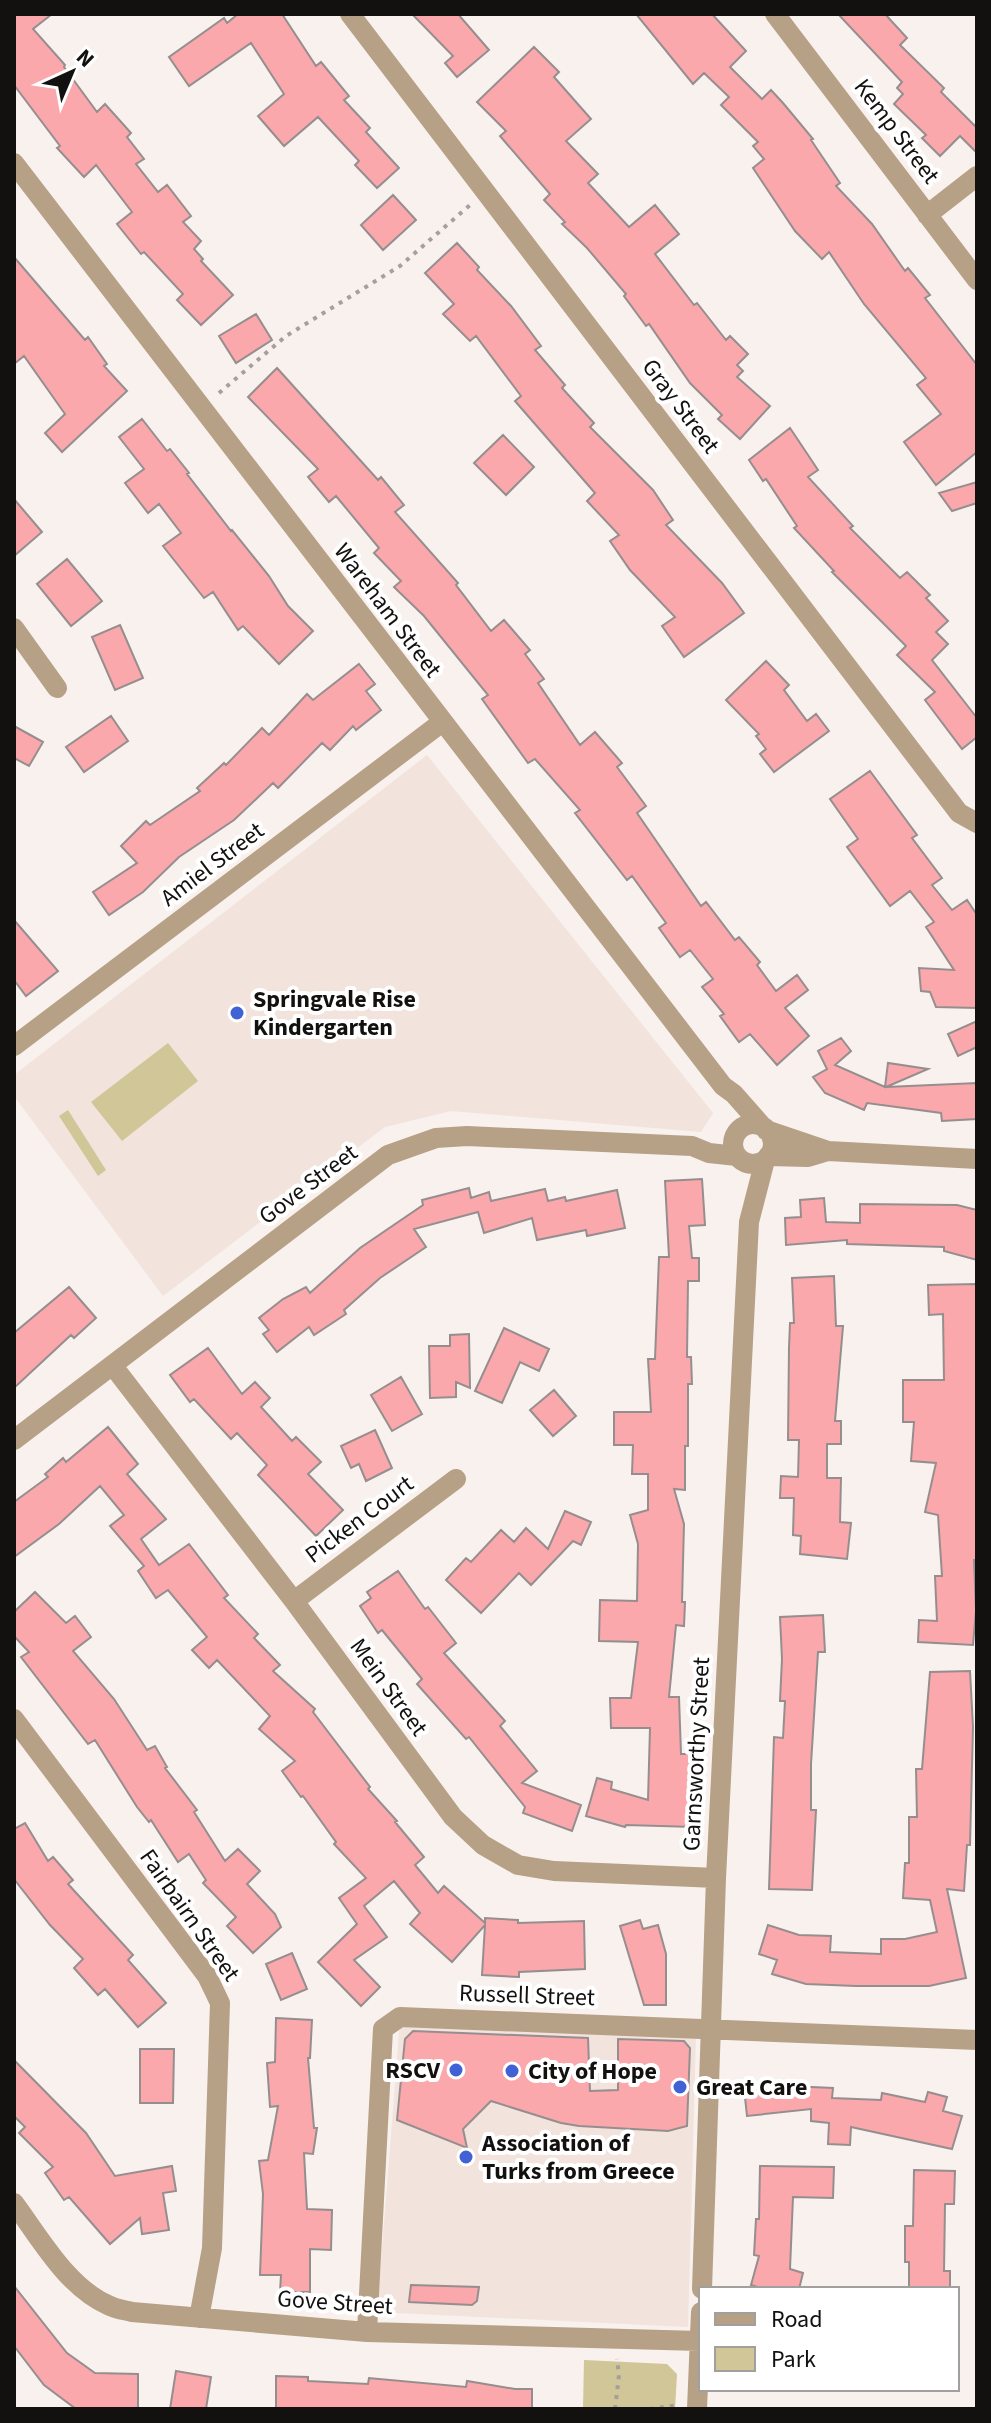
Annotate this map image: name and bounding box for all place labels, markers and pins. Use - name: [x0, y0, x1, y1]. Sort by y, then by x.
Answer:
- place label: Springvale Rise Kindergarten: [253, 982, 416, 1045]
- marker: Springvale Rise Kindergarten: [228, 1004, 246, 1022]
- place label: RSCV: [385, 2053, 441, 2088]
- place label: City of Hope: [528, 2054, 657, 2089]
- marker: RSCV: [447, 2061, 465, 2079]
- marker: City of Hope: [503, 2062, 521, 2080]
- place label: Great Care: [696, 2070, 807, 2105]
- marker: Great Care: [671, 2078, 689, 2096]
- place label: Association of Turks from Greece: [481, 2126, 675, 2189]
- marker: Association of Turks from Greece: [457, 2148, 475, 2166]

